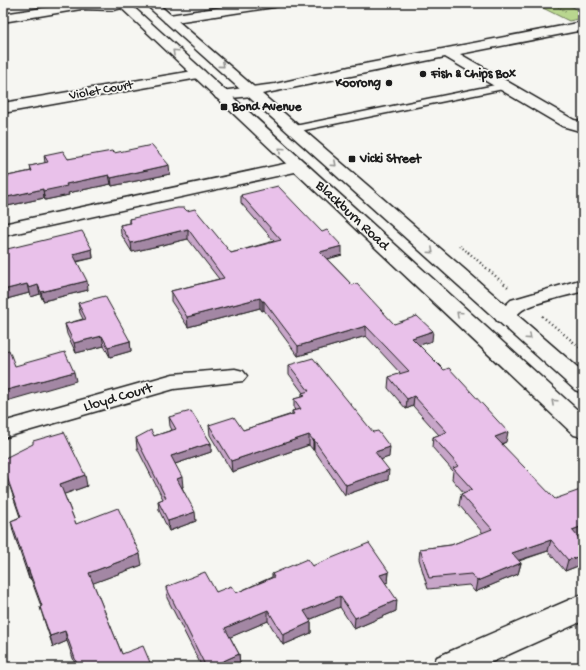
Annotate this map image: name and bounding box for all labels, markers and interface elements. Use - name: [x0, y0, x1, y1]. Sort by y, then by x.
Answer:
- one-way arrow: [172, 49, 180, 57]
- one-way arrow: [217, 61, 225, 68]
- place label: Fish & Chips Box: [430, 67, 516, 83]
- marker: Fish & Chips Box: [418, 69, 428, 79]
- place label: Koorong: [334, 76, 382, 91]
- street label: Violet Court: [67, 78, 136, 104]
- marker: Koorong: [384, 78, 394, 88]
- place label: Bond Avenue: [231, 100, 303, 115]
- marker: Bond Avenue: [219, 102, 229, 112]
- one-way arrow: [278, 147, 286, 155]
- place label: Vicki Street: [359, 152, 423, 167]
- marker: Vicki Street: [347, 154, 357, 164]
- one-way arrow: [329, 159, 337, 167]
- street label: Blackburn Road: [310, 176, 394, 256]
- one-way arrow: [427, 246, 434, 253]
- one-way arrow: [456, 311, 464, 319]
- one-way arrow: [524, 332, 531, 339]
- street label: Lloyd Court: [82, 379, 156, 416]
- one-way arrow: [551, 399, 559, 407]

